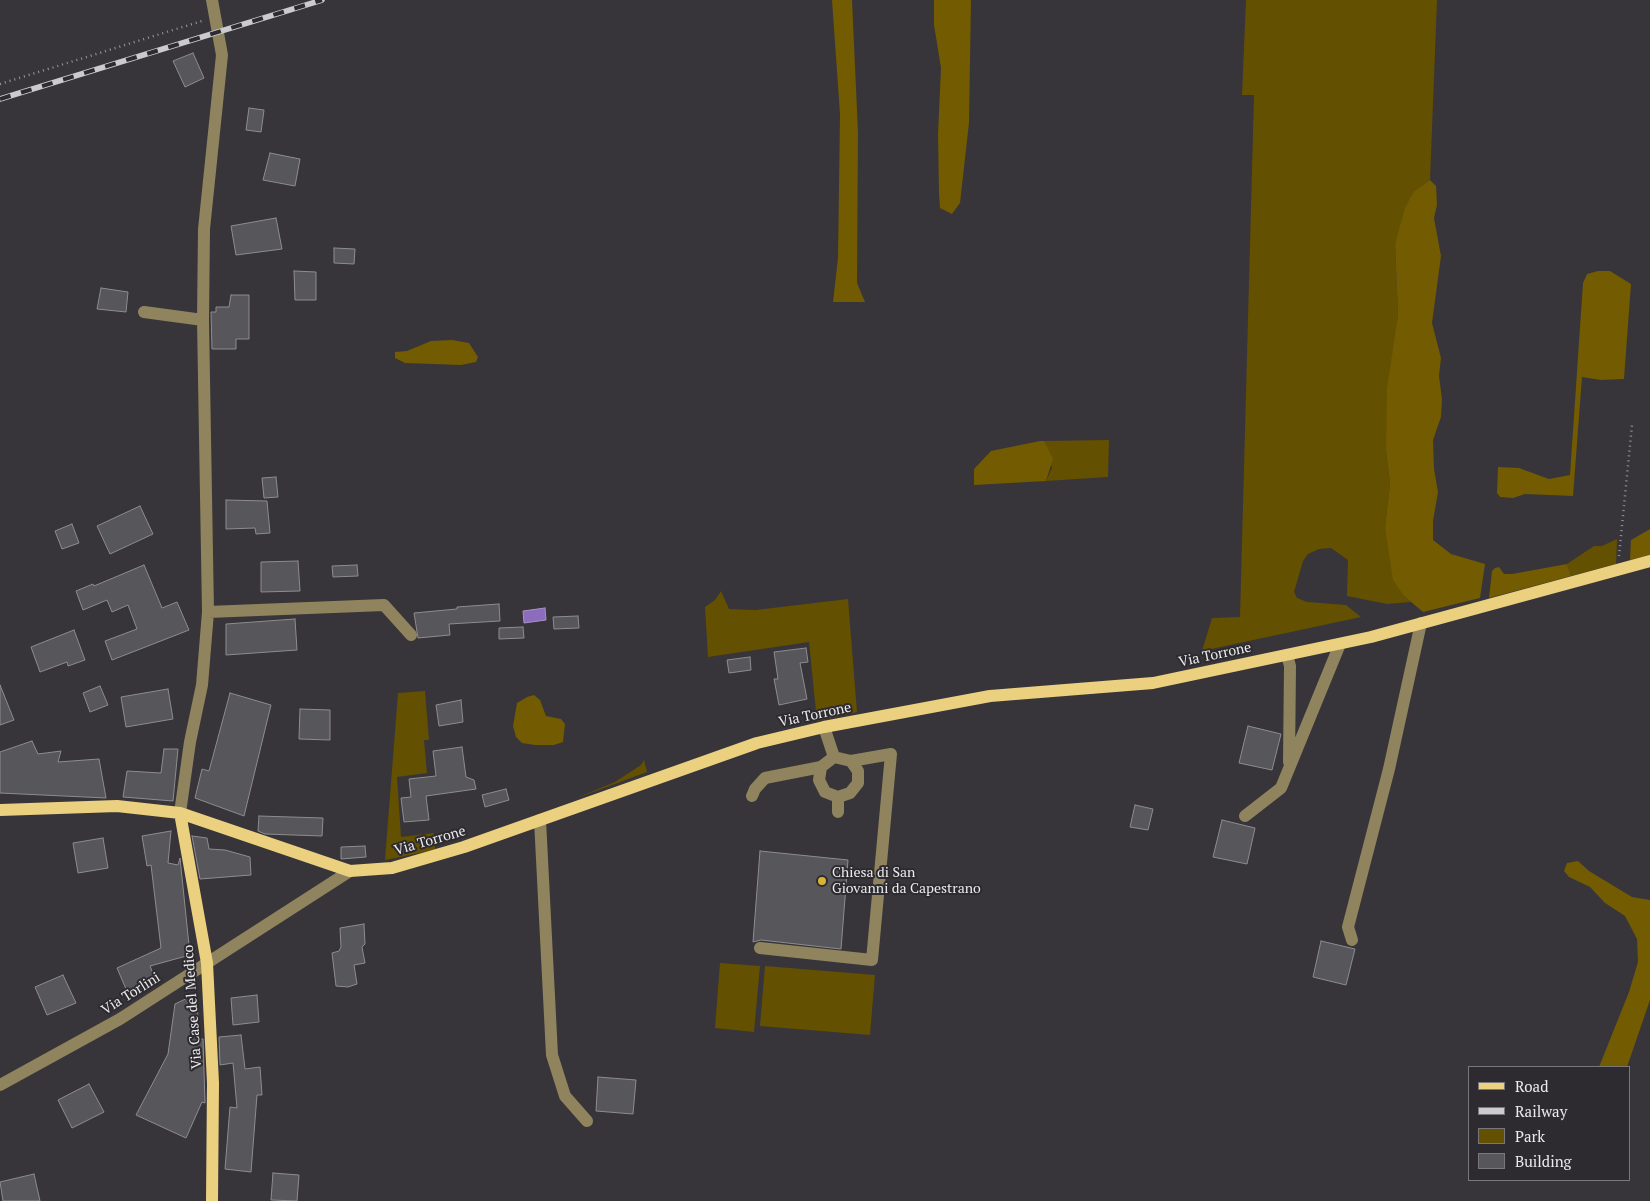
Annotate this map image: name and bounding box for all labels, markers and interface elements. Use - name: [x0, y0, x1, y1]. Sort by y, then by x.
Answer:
- street label: Via Torrone: [1177, 639, 1253, 671]
- street label: Via Torrone: [777, 699, 853, 731]
- street label: Via Torrone: [392, 823, 468, 859]
- place label: Chiesa di San Giovanni da Capestrano: [832, 865, 981, 898]
- marker: Chiesa di San Giovanni da Capestrano: [816, 875, 828, 887]
- street label: Via Case del Medico: [180, 944, 206, 1070]
- street label: Via Torlini: [99, 969, 163, 1019]
- legend: [1468, 1066, 1630, 1181]
- text: Road: [1515, 1076, 1548, 1096]
- text: Railway: [1515, 1101, 1567, 1121]
- text: Park: [1515, 1126, 1545, 1146]
- text: Building: [1515, 1151, 1572, 1171]

